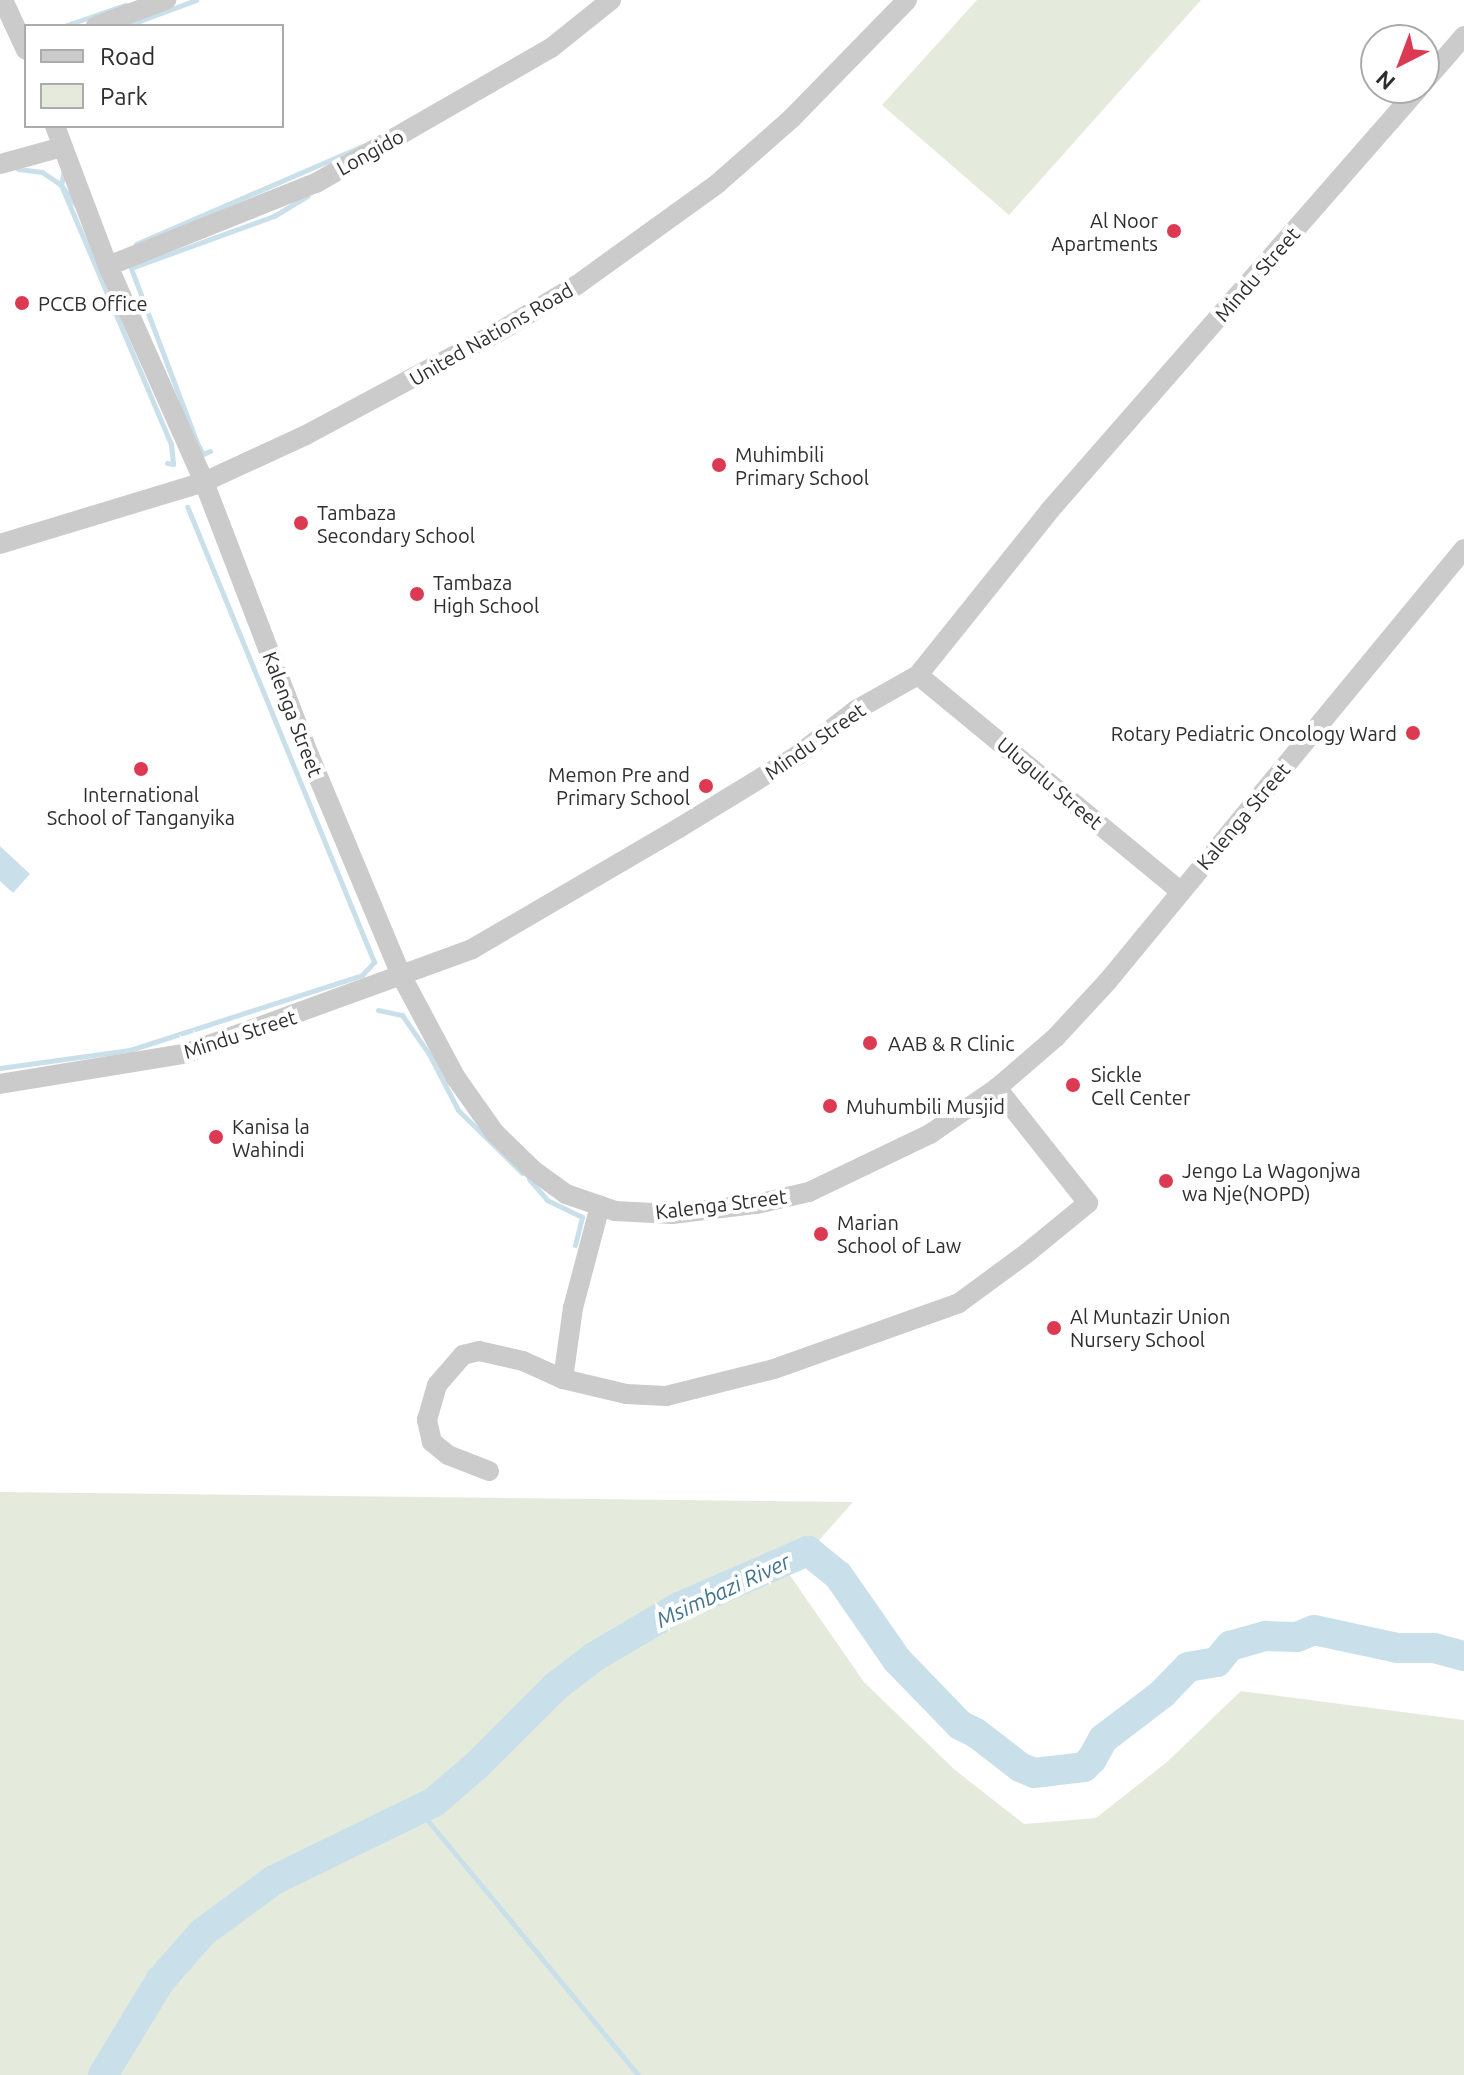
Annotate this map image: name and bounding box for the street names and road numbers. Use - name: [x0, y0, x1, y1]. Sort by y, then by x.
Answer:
- street label: Longido: [332, 124, 408, 180]
- street label: Mindu Street: [1209, 222, 1305, 326]
- street label: United Nations Road: [405, 277, 577, 391]
- street label: Kalenga Street: [258, 648, 328, 780]
- street label: Mindu Street: [760, 698, 870, 784]
- street label: Ulugulu Street: [992, 732, 1108, 834]
- street label: Kalenga Street: [1191, 758, 1295, 874]
- street label: Mindu Street: [181, 1004, 299, 1064]
- street label: Kalenga Street: [654, 1184, 788, 1224]

